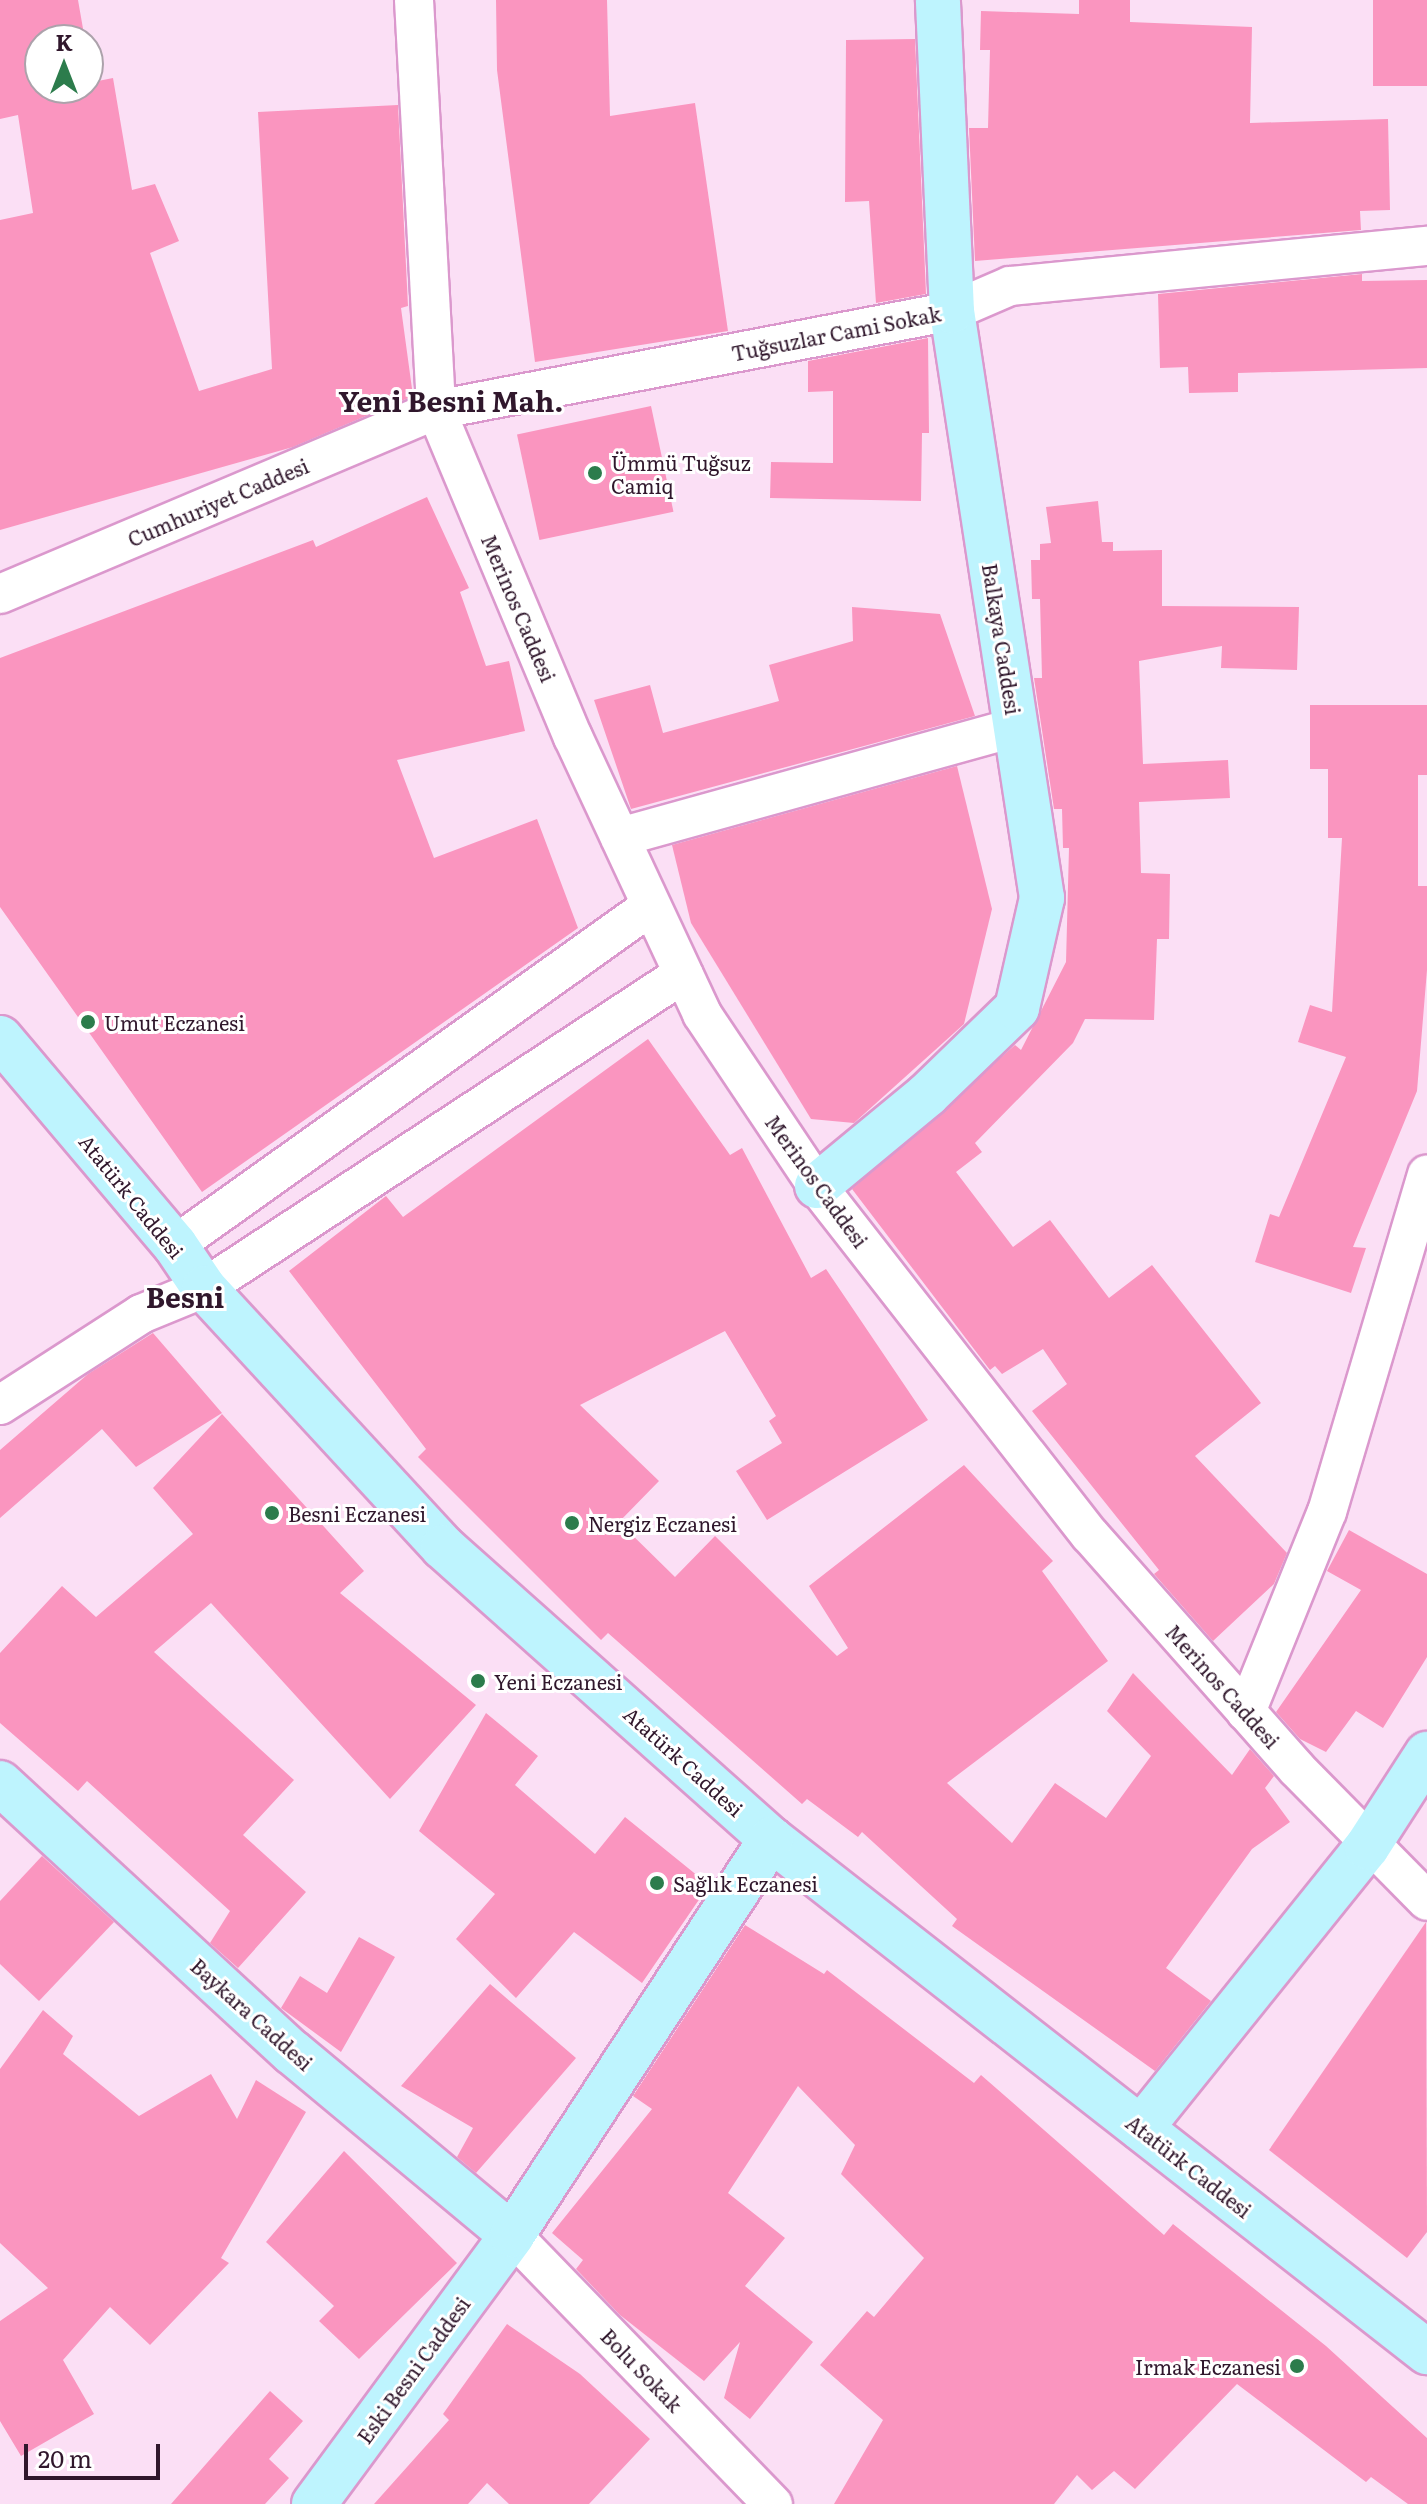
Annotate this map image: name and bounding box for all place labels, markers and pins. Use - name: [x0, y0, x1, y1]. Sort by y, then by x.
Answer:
- place label: Ümmü Tuğsuz Camiq: [611, 450, 751, 497]
- marker: Ümmü Tuğsuz Camiq: [586, 464, 604, 482]
- place label: Umut Eczanesi: [104, 1010, 245, 1034]
- marker: Umut Eczanesi: [79, 1013, 97, 1031]
- place label: Besni Eczanesi: [288, 1501, 426, 1525]
- marker: Besni Eczanesi: [263, 1504, 281, 1522]
- place label: Nergiz Eczanesi: [588, 1511, 737, 1535]
- marker: Nergiz Eczanesi: [563, 1514, 581, 1532]
- place label: Yeni Eczanesi: [494, 1669, 622, 1693]
- marker: Yeni Eczanesi: [469, 1672, 487, 1690]
- place label: Sağlık Eczanesi: [673, 1871, 818, 1895]
- marker: Sağlık Eczanesi: [648, 1874, 666, 1892]
- place label: Irmak Eczanesi: [1135, 2354, 1281, 2378]
- marker: Irmak Eczanesi: [1288, 2357, 1306, 2375]

